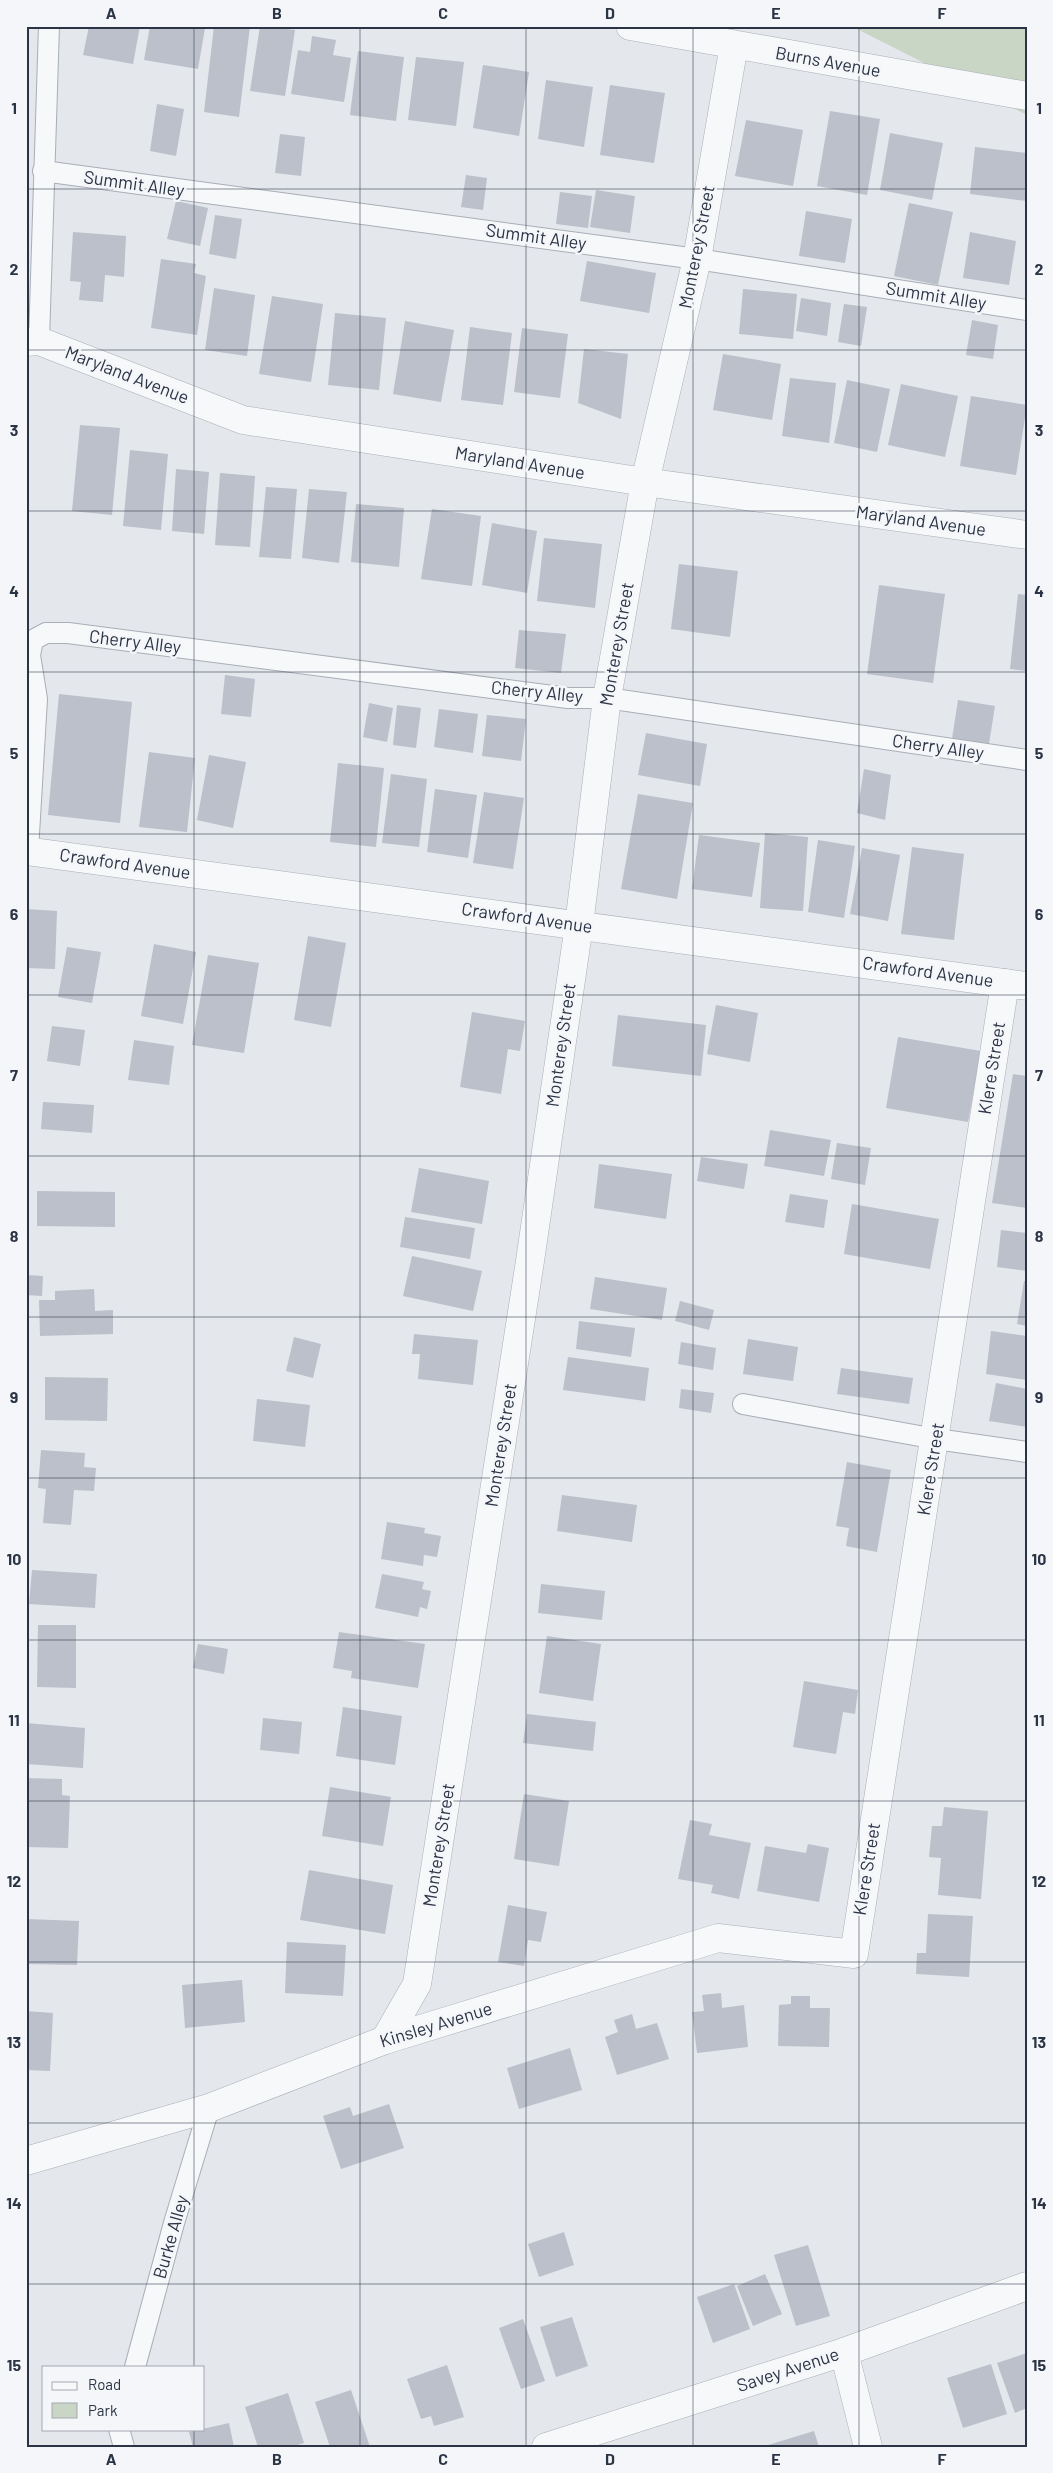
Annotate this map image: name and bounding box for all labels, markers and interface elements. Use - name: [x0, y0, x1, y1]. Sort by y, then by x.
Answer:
- text: A: [106, 3, 117, 22]
- text: B: [272, 3, 282, 22]
- text: C: [438, 3, 448, 22]
- text: D: [605, 3, 615, 22]
- text: E: [771, 3, 781, 22]
- text: F: [938, 3, 947, 22]
- street label: Burns Avenue: [774, 41, 882, 81]
- text: 1: [11, 98, 17, 117]
- text: 1: [1036, 98, 1042, 117]
- street label: Summit Alley: [82, 165, 186, 201]
- street label: Monterey Street: [673, 183, 719, 310]
- street label: Summit Alley: [484, 218, 588, 254]
- text: 2: [10, 259, 19, 278]
- text: 2: [1035, 259, 1044, 278]
- street label: Summit Alley: [884, 276, 988, 314]
- street label: Maryland Avenue: [62, 340, 192, 408]
- text: 3: [10, 420, 18, 439]
- text: 3: [1035, 420, 1043, 439]
- street label: Maryland Avenue: [454, 441, 587, 483]
- street label: Maryland Avenue: [855, 500, 988, 540]
- street label: Monterey Street: [594, 580, 638, 707]
- text: 4: [9, 581, 19, 600]
- text: 4: [1034, 581, 1044, 600]
- street label: Cherry Alley: [88, 624, 182, 658]
- street label: Cherry Alley: [490, 675, 584, 707]
- street label: Cherry Alley: [891, 729, 985, 763]
- text: 5: [10, 743, 19, 762]
- text: 5: [1035, 743, 1044, 762]
- street label: Crawford Avenue: [58, 843, 192, 883]
- street label: Crawford Avenue: [460, 897, 594, 937]
- text: 6: [10, 904, 19, 923]
- text: 6: [1035, 904, 1044, 923]
- street label: Crawford Avenue: [861, 951, 995, 991]
- street label: Monterey Street: [540, 981, 580, 1108]
- street label: Klere Street: [973, 1020, 1009, 1116]
- text: 7: [10, 1065, 18, 1084]
- text: 7: [1035, 1065, 1043, 1084]
- text: 8: [10, 1226, 19, 1245]
- text: 8: [1035, 1226, 1044, 1245]
- street label: Monterey Street: [479, 1381, 521, 1508]
- text: 9: [10, 1387, 18, 1406]
- text: 9: [1035, 1387, 1043, 1406]
- street label: Klere Street: [912, 1421, 948, 1517]
- text: 10: [7, 1549, 21, 1568]
- text: 10: [1032, 1549, 1046, 1568]
- text: 11: [8, 1710, 20, 1729]
- text: 11: [1033, 1710, 1045, 1729]
- street label: Monterey Street: [417, 1781, 459, 1908]
- street label: Klere Street: [848, 1821, 884, 1917]
- text: 12: [7, 1871, 21, 1890]
- text: 12: [1032, 1871, 1046, 1890]
- street label: Kinsley Avenue: [377, 1996, 495, 2052]
- text: 13: [7, 2032, 21, 2051]
- text: 13: [1032, 2032, 1046, 2051]
- street label: Burke Alley: [148, 2192, 192, 2281]
- text: 14: [6, 2193, 22, 2212]
- text: 14: [1031, 2193, 1047, 2212]
- street label: Savey Avenue: [734, 2342, 842, 2396]
- text: 15: [7, 2355, 22, 2374]
- text: 15: [1032, 2355, 1047, 2374]
- legend: [42, 2366, 205, 2430]
- text: Road: [88, 2375, 121, 2393]
- text: Park: [88, 2401, 118, 2419]
- text: A: [106, 2449, 117, 2468]
- text: B: [272, 2449, 282, 2468]
- text: C: [438, 2449, 448, 2468]
- text: D: [605, 2449, 615, 2468]
- text: E: [771, 2449, 781, 2468]
- text: F: [938, 2449, 947, 2468]

